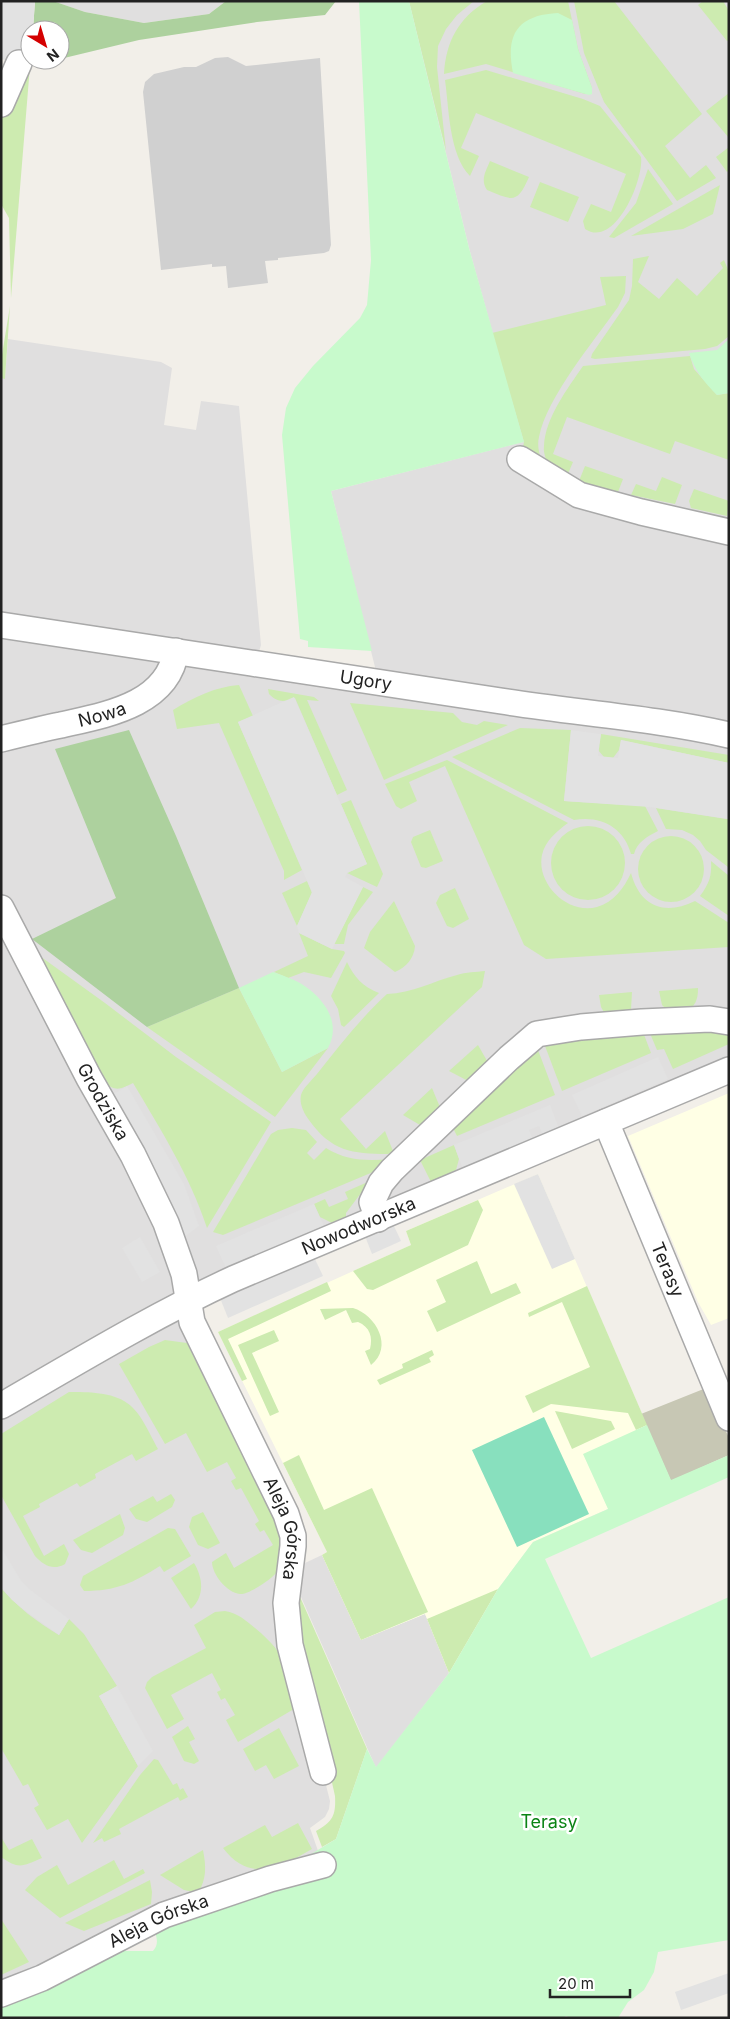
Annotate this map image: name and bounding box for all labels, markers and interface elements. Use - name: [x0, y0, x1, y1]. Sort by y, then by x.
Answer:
- north arrow: [20, 20, 70, 70]
- text: N: [44, 46, 63, 66]
- street label: Ugory: [338, 666, 393, 694]
- street label: Nowa: [76, 697, 129, 731]
- street label: Grodziska: [73, 1059, 133, 1144]
- street label: Nowodworska: [298, 1192, 419, 1259]
- street label: Terasy: [647, 1239, 689, 1300]
- street label: Aleja Górska: [259, 1473, 304, 1581]
- park label: Terasy: [520, 1811, 578, 1832]
- street label: Aleja Górska: [105, 1890, 211, 1952]
- scale bar: [550, 1966, 630, 1998]
- text: 20 m: [558, 1974, 594, 1993]

